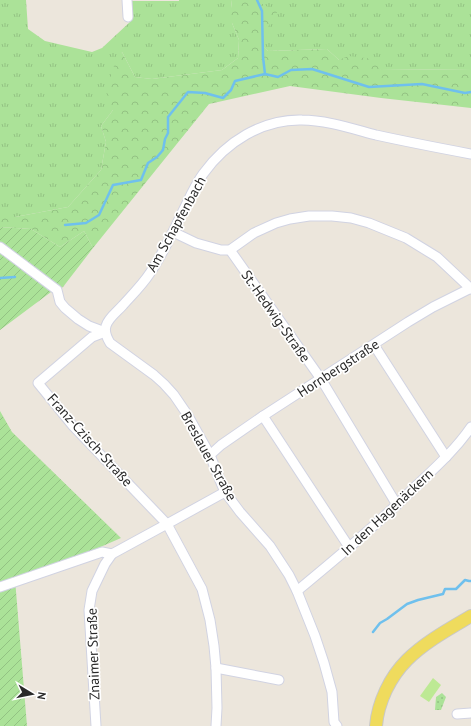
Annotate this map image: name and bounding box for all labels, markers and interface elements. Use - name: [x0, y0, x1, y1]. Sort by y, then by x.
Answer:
- street label: Am Schapfenbach: [142, 173, 210, 275]
- street label: St.-Hedwig-Straße: [237, 266, 315, 366]
- street label: Hornbergstraße: [294, 335, 382, 401]
- street label: Franz-Czisch-Straße: [43, 390, 137, 490]
- street label: Breslauer Straße: [177, 408, 241, 504]
- street label: In den Hagenäckern: [337, 465, 437, 559]
- street label: Znaimer Straße: [82, 608, 104, 700]
- north arrow: [12, 674, 52, 714]
- text: N: [34, 691, 49, 701]

